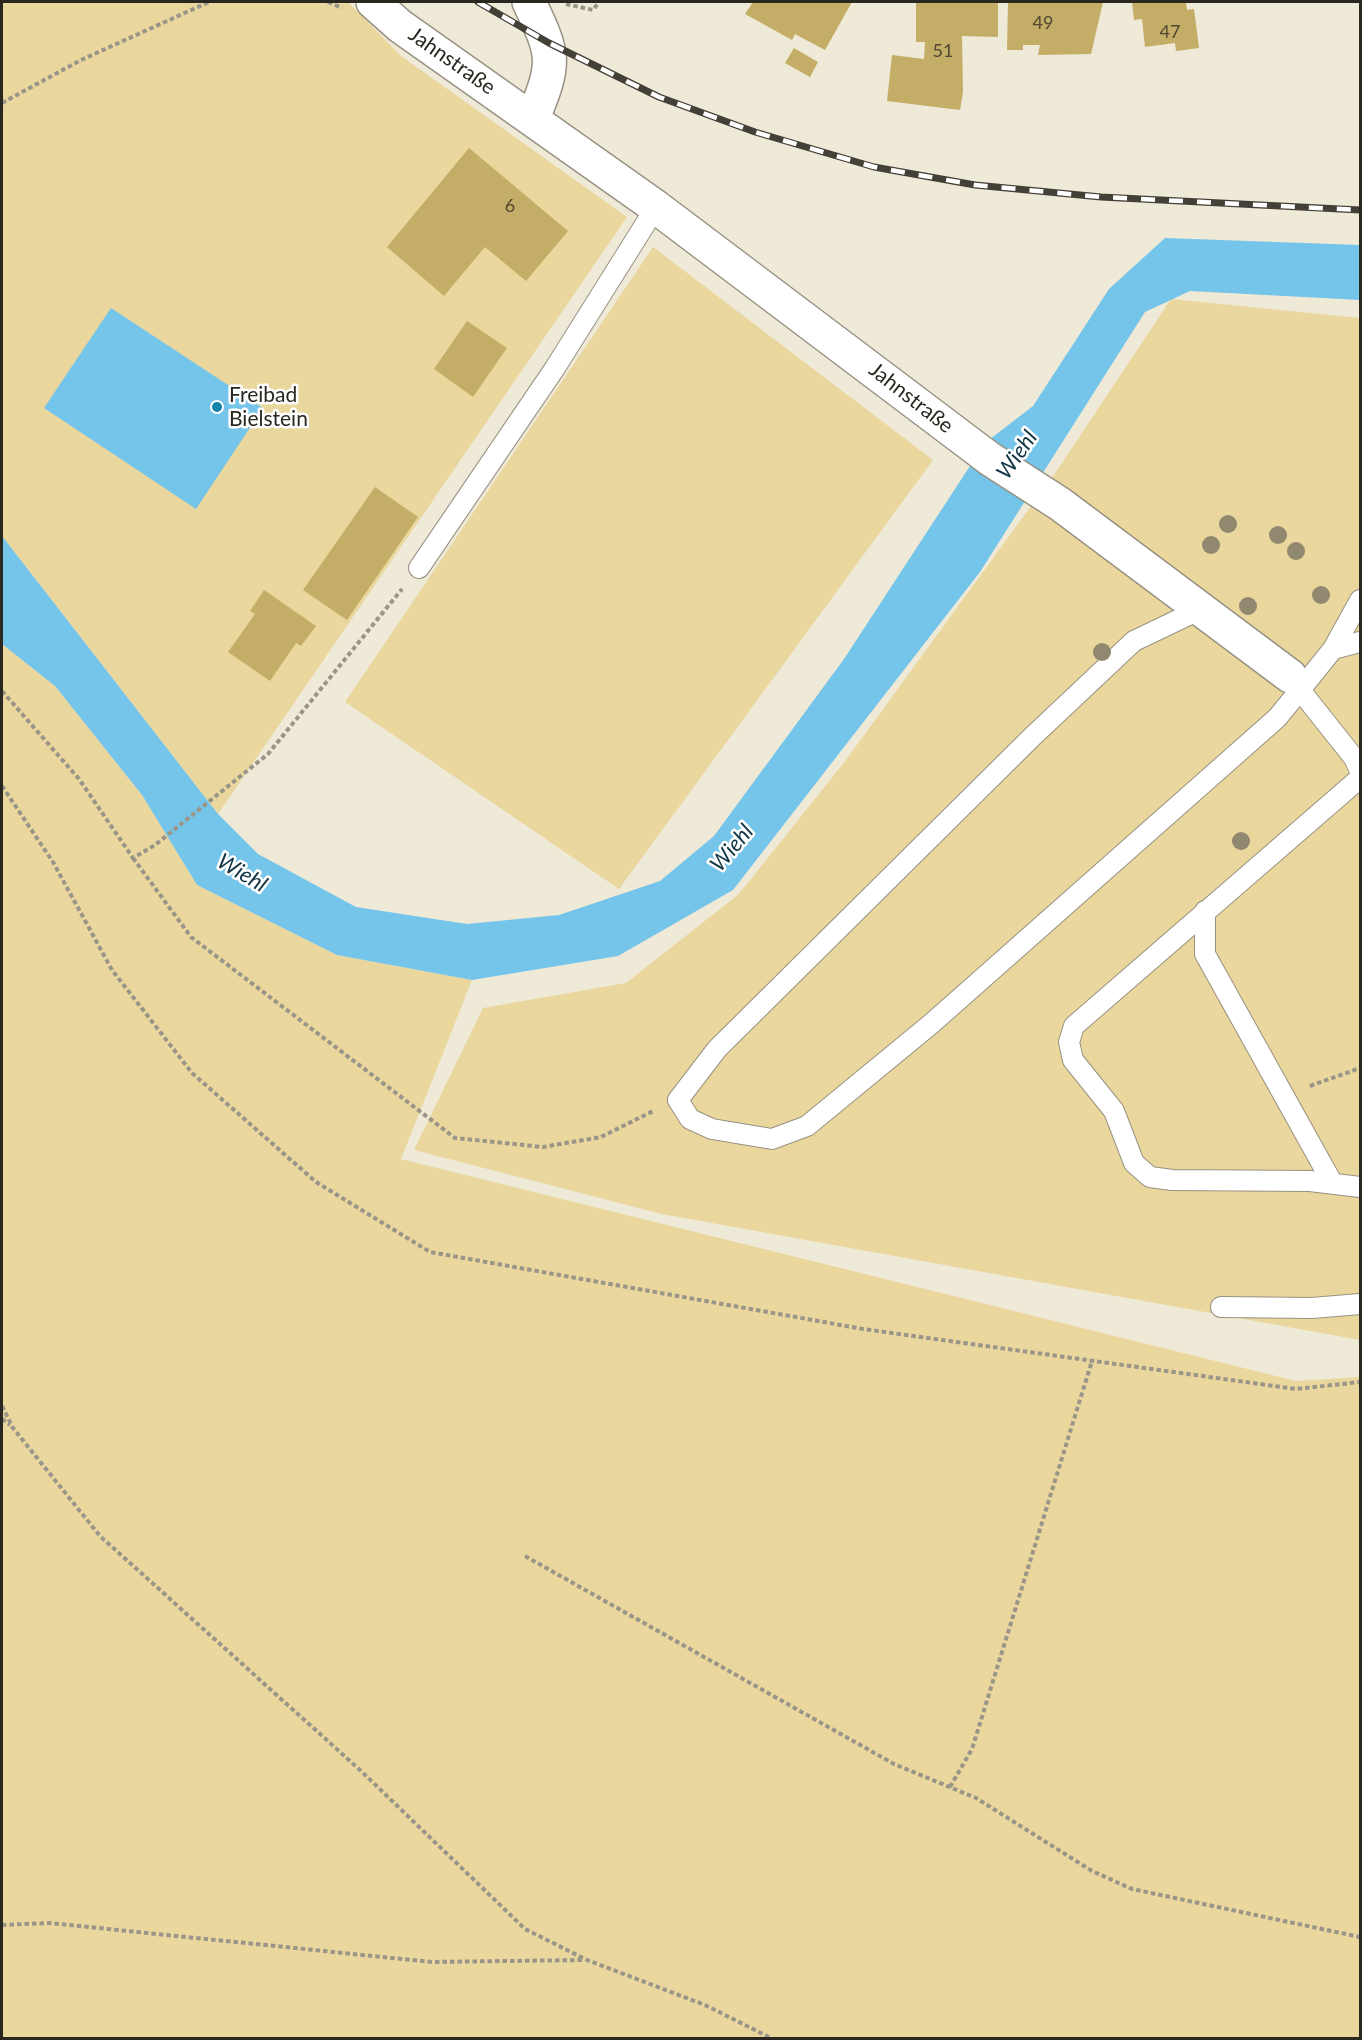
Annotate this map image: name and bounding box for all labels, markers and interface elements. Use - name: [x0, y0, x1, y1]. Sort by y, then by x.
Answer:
- house number: 49: [1033, 12, 1053, 34]
- house number: 47: [1160, 21, 1180, 43]
- street label: Jahnstraße: [404, 22, 500, 100]
- house number: 51: [933, 40, 953, 62]
- house number: 6: [505, 195, 515, 217]
- street label: Jahnstraße: [864, 357, 958, 439]
- place label: Freibad Bielstein: [229, 382, 308, 432]
- marker: Freibad Bielstein: [210, 400, 224, 414]
- water label: Wiehl: [991, 426, 1043, 484]
- water label: Wiehl: [705, 819, 759, 877]
- water label: Wiehl: [212, 848, 272, 898]

